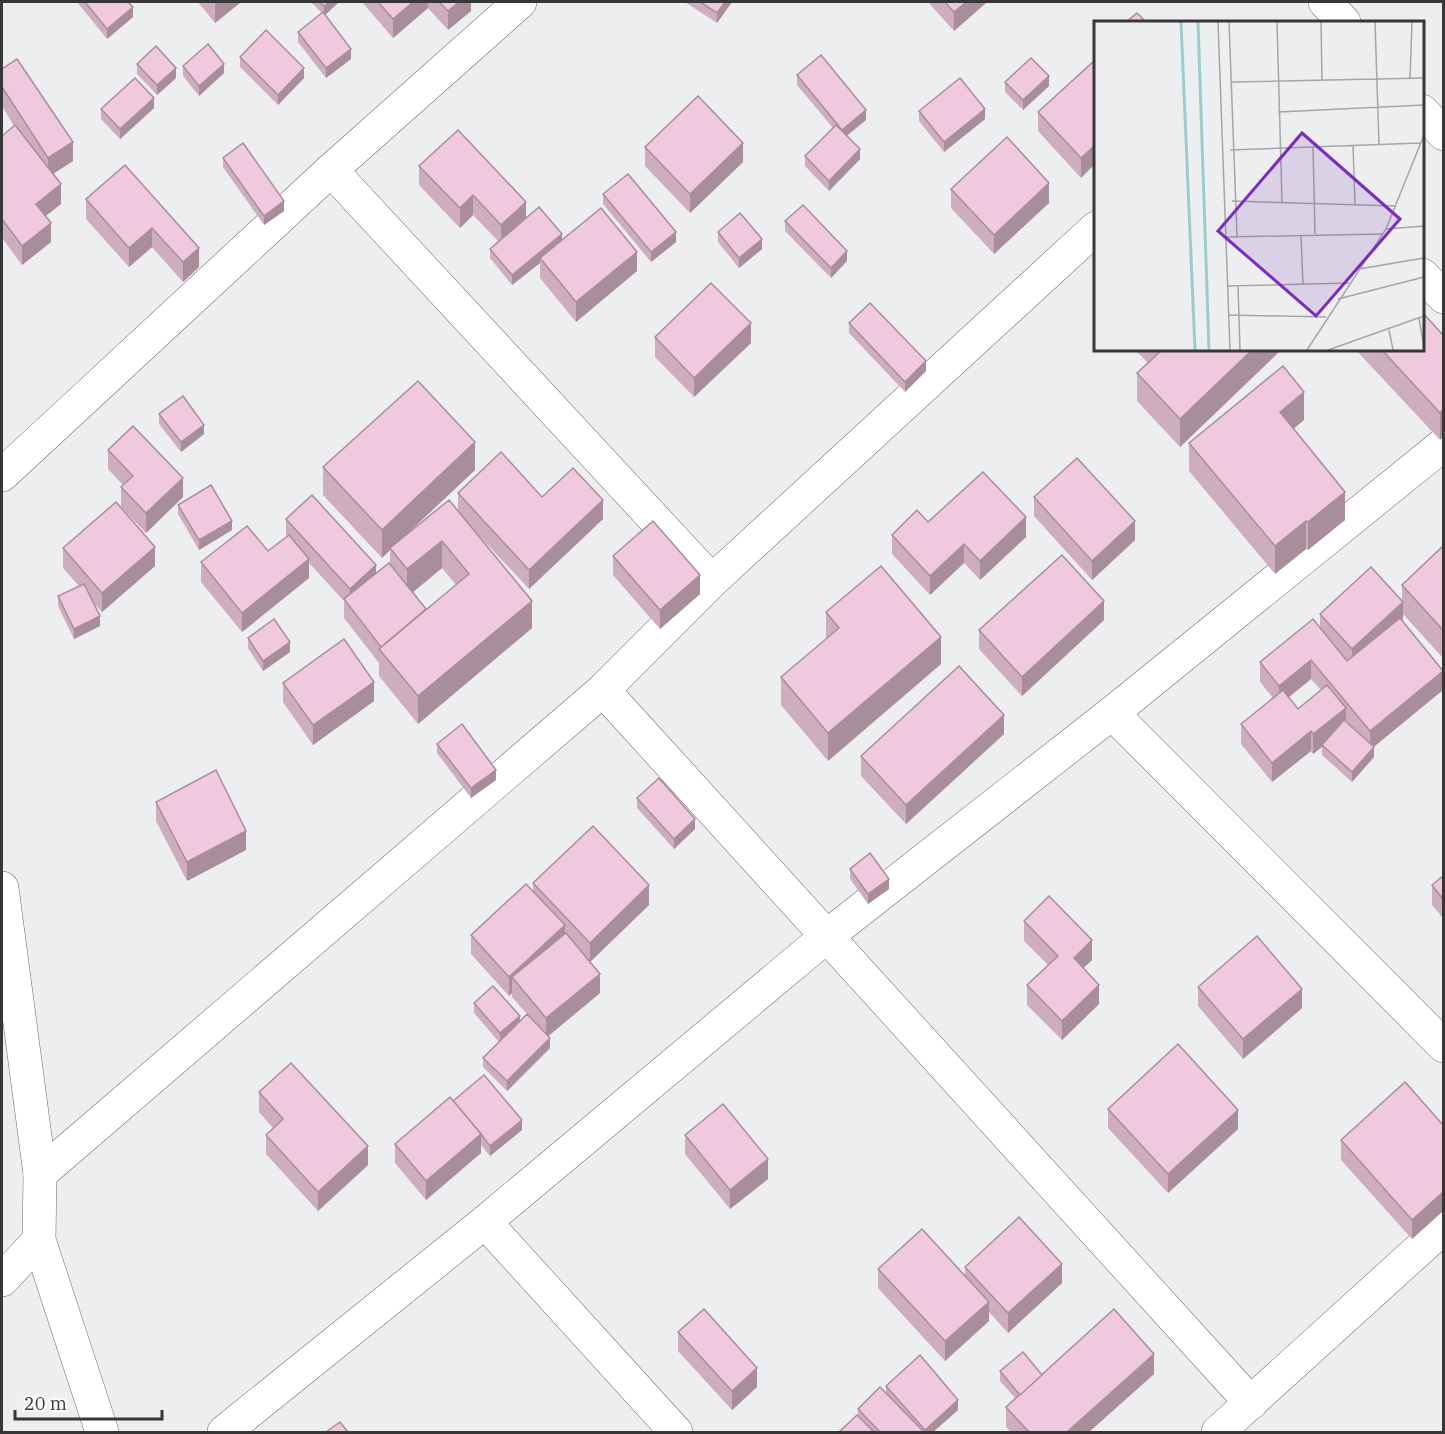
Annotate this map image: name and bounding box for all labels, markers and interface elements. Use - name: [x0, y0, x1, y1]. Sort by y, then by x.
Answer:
- inset map: [1094, 21, 1424, 351]
- scale bar: [15, 1383, 162, 1421]
- text: 20 m: [24, 1392, 67, 1415]

